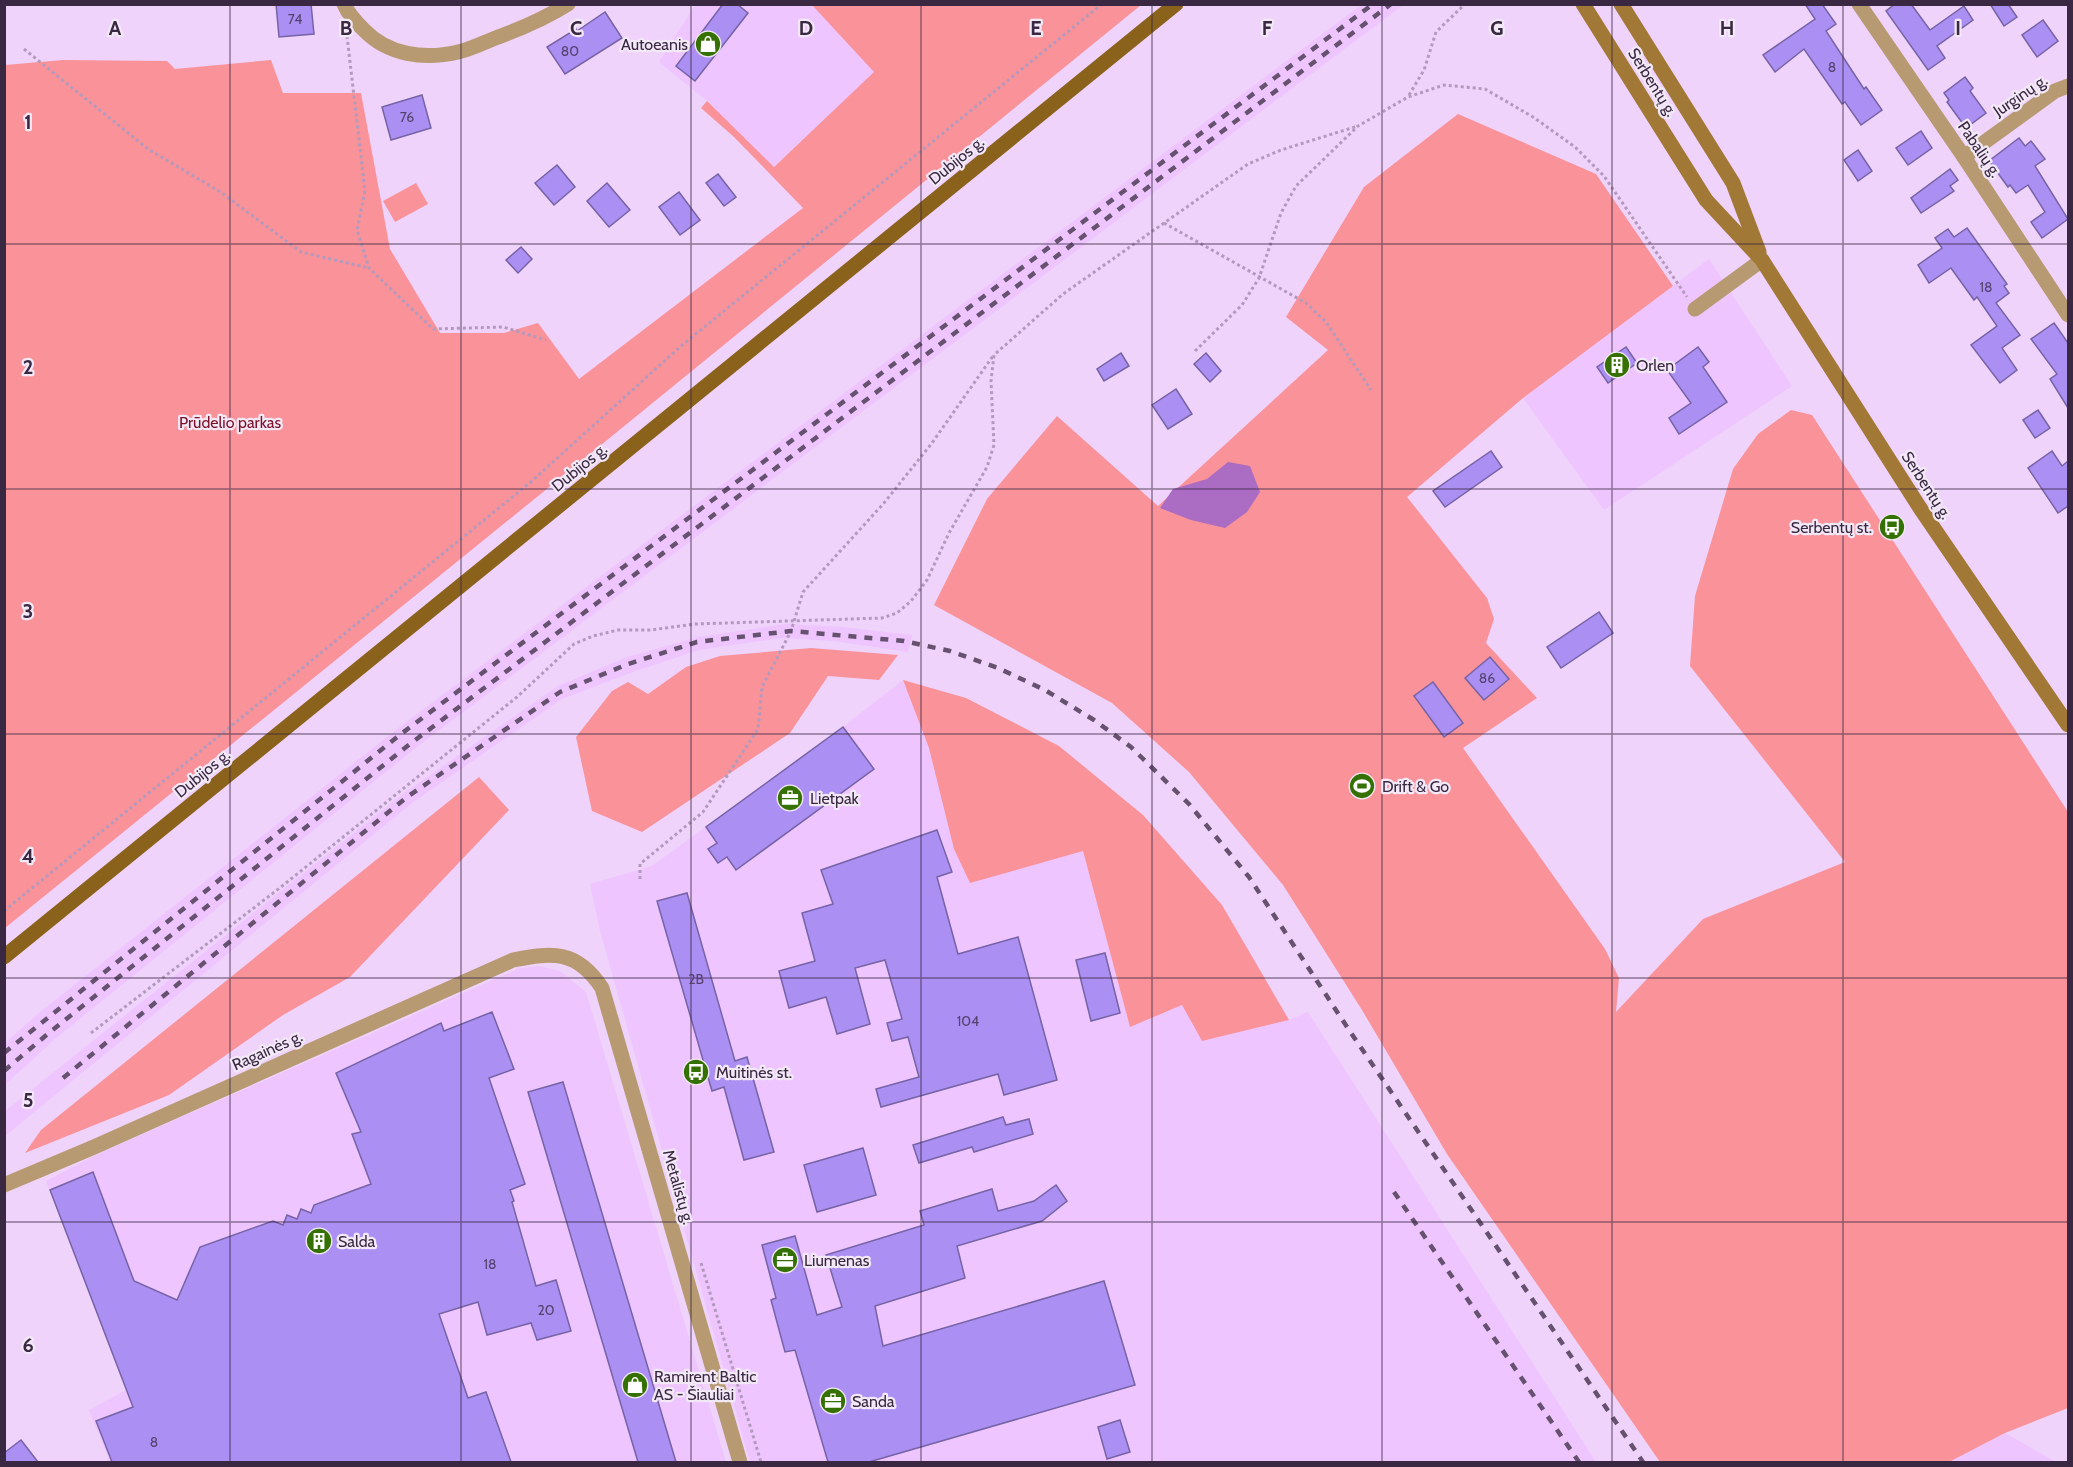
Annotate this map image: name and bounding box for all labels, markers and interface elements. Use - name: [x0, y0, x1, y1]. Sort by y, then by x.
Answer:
- house number: 74: [288, 10, 302, 28]
- text: A: [109, 16, 122, 40]
- text: B: [340, 16, 352, 40]
- text: C: [570, 16, 582, 40]
- text: D: [799, 16, 813, 40]
- text: E: [1030, 16, 1042, 40]
- text: F: [1262, 16, 1273, 40]
- text: G: [1490, 16, 1504, 40]
- text: H: [1720, 16, 1734, 40]
- text: I: [1955, 16, 1961, 40]
- shop icon: Autoeanis: [693, 29, 723, 59]
- place label: Autoeanis: [621, 35, 688, 54]
- house number: 80: [561, 42, 579, 60]
- street label: Serbentų g.: [1624, 45, 1681, 120]
- house number: 8: [1828, 58, 1836, 76]
- street label: Jurginų g.: [1989, 70, 2051, 121]
- house number: 76: [400, 108, 414, 126]
- text: 1: [24, 110, 32, 134]
- street label: Pabalių g.: [1954, 118, 2005, 181]
- street label: Dubijos g.: [925, 132, 988, 189]
- house number: 18: [1979, 278, 1993, 296]
- building icon: Orlen: [1602, 350, 1632, 380]
- text: 2: [23, 355, 33, 379]
- place label: Orlen: [1636, 356, 1674, 375]
- park label: Prūdelio parkas: [179, 413, 281, 432]
- street label: Dubijos g.: [548, 439, 611, 496]
- street label: Serbentų g.: [1898, 448, 1956, 523]
- bus stop icon: Serbentų st.: [1877, 512, 1907, 542]
- place label: Serbentų st.: [1791, 518, 1872, 537]
- text: 3: [23, 599, 33, 623]
- house number: 86: [1479, 669, 1495, 687]
- street label: Dubijos g.: [171, 745, 234, 802]
- sports icon: Drift & Go: [1347, 771, 1377, 801]
- place label: Drift & Go: [1382, 777, 1449, 796]
- office icon: Lietpak: [775, 783, 805, 813]
- place label: Lietpak: [810, 789, 860, 808]
- text: 4: [22, 844, 34, 868]
- house number: 2B: [688, 970, 704, 988]
- house number: 104: [957, 1012, 979, 1030]
- street label: Ragainės g.: [229, 1027, 305, 1074]
- bus stop icon: Muitinės st.: [681, 1057, 711, 1087]
- place label: Muitinės st.: [716, 1063, 792, 1082]
- text: 5: [23, 1088, 33, 1112]
- street label: Metalistų g.: [659, 1148, 698, 1227]
- building icon: Salda: [304, 1226, 334, 1256]
- place label: Salda: [338, 1232, 376, 1251]
- office icon: Liumenas: [770, 1245, 800, 1275]
- place label: Liumenas: [804, 1251, 870, 1270]
- house number: 18: [483, 1255, 497, 1273]
- house number: 20: [537, 1301, 555, 1319]
- text: 6: [22, 1333, 34, 1357]
- place label: Ramirent Baltic AS - Šiauliai: [654, 1367, 757, 1404]
- shop icon: Ramirent Baltic AS - Šiauliai: [620, 1370, 650, 1400]
- office icon: Sanda: [818, 1386, 848, 1416]
- place label: Sanda: [852, 1392, 895, 1411]
- house number: 8: [150, 1433, 158, 1451]

